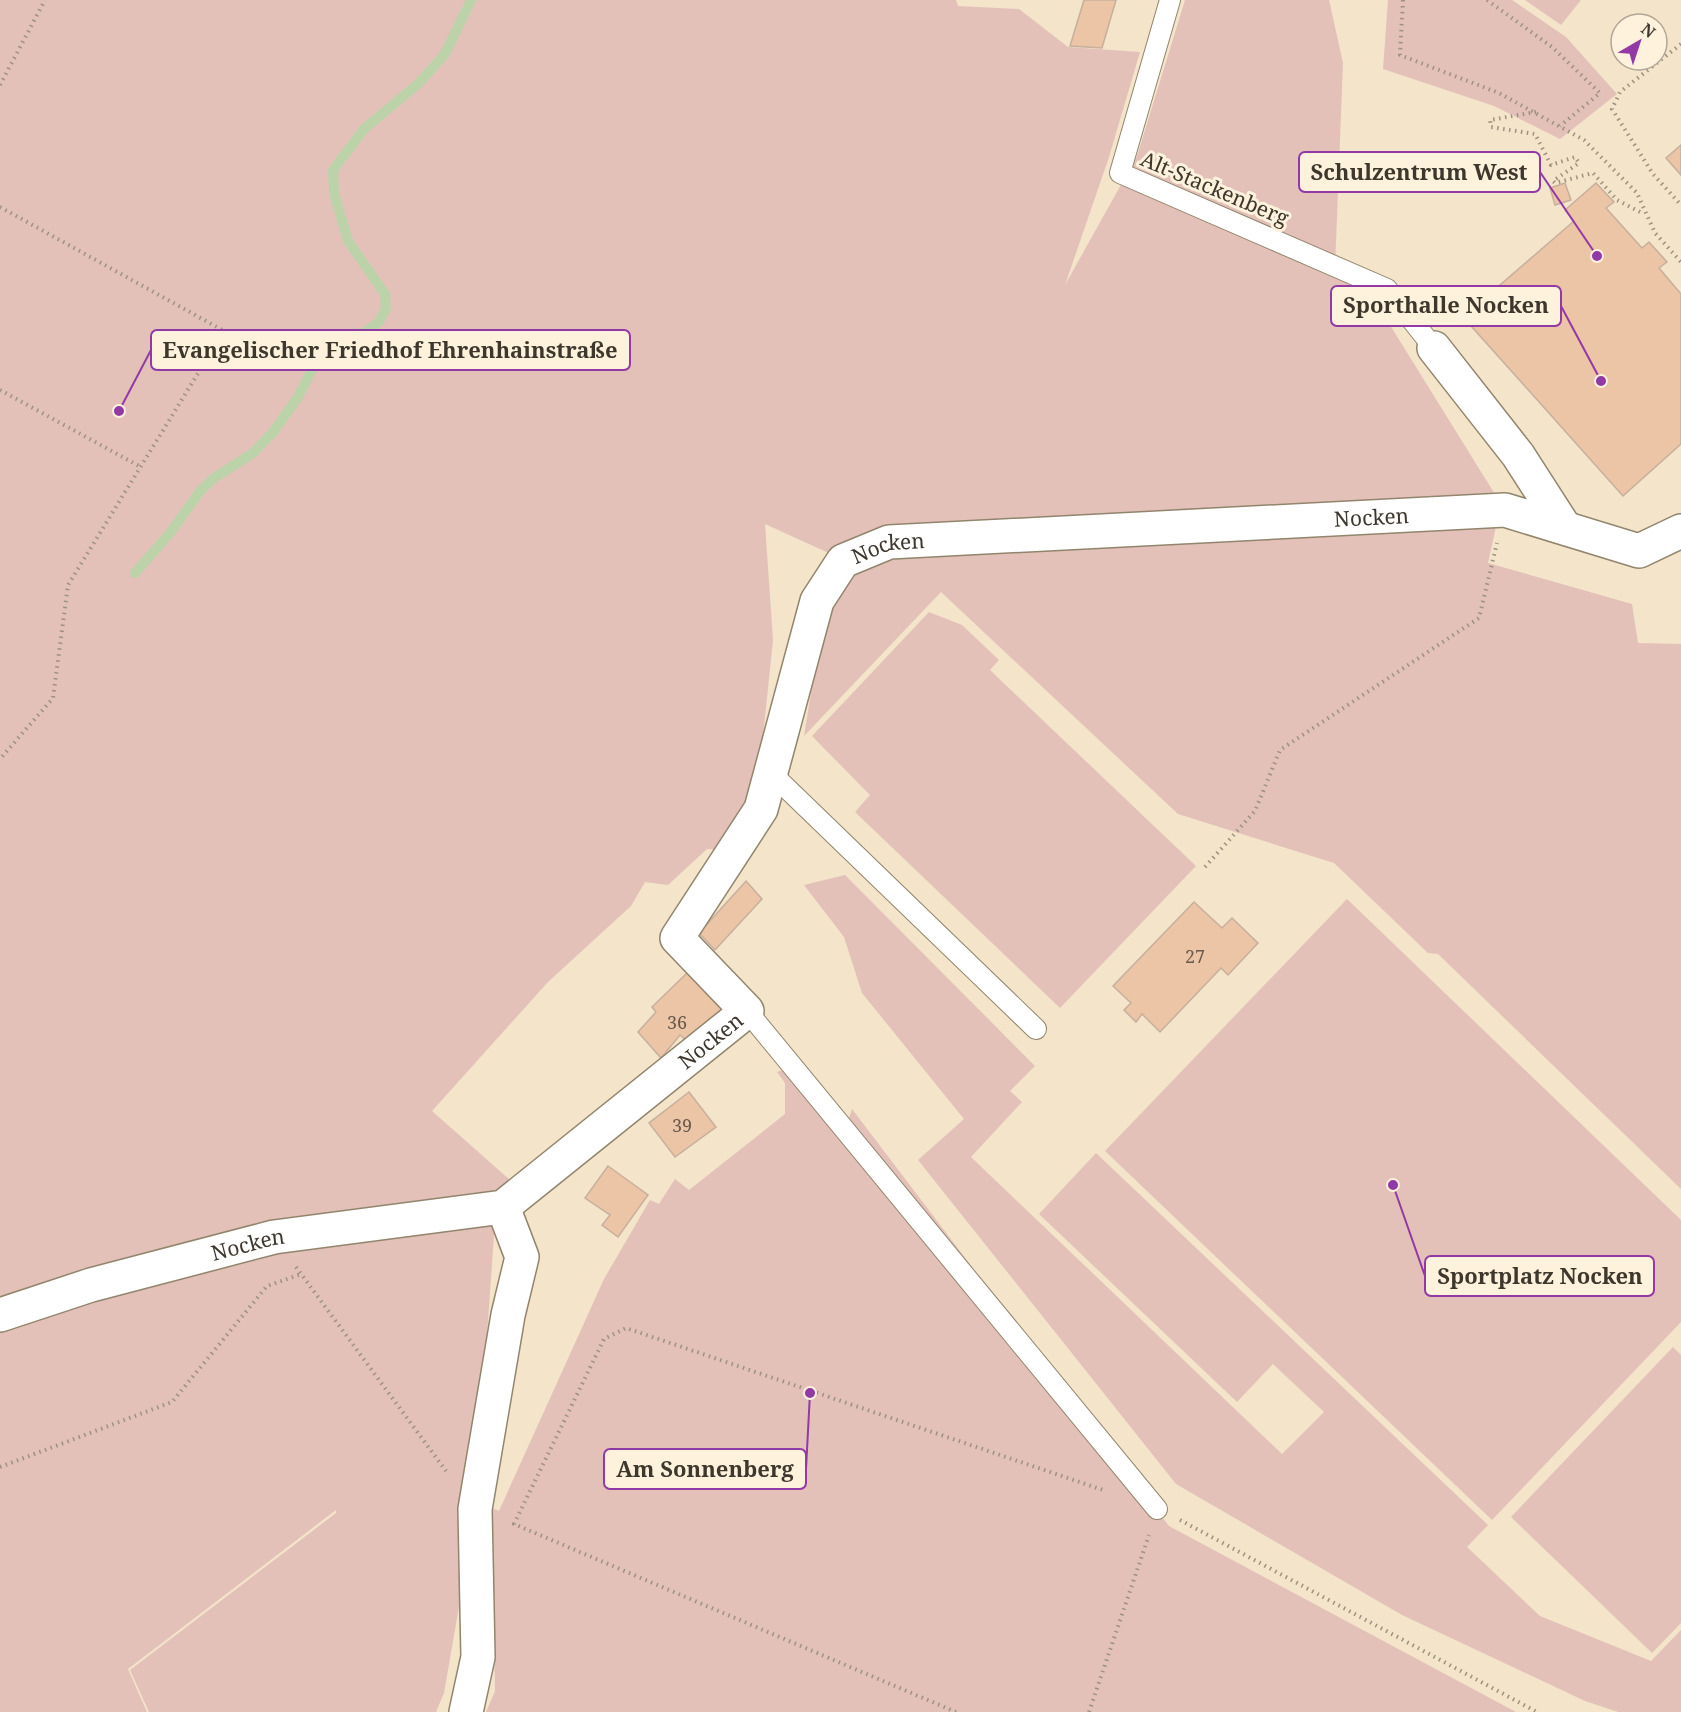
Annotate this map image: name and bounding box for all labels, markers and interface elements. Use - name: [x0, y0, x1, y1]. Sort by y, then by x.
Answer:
- north arrow: [1609, 12, 1669, 72]
- text: N: [1637, 18, 1661, 43]
- street label: Alt-Stackenberg: [1137, 144, 1294, 232]
- callout: Schulzentrum West: [1299, 152, 1540, 192]
- text: Schulzentrum West: [1310, 156, 1528, 186]
- callout: Sporthalle Nocken: [1331, 286, 1561, 326]
- text: Sporthalle Nocken: [1343, 289, 1549, 319]
- callout: Evangelischer Friedhof Ehrenhainstraße: [151, 330, 630, 370]
- text: Evangelischer Friedhof Ehrenhainstraße: [162, 334, 618, 364]
- street label: Nocken: [1333, 501, 1410, 533]
- street label: Nocken: [847, 526, 925, 570]
- house number: 27: [1185, 944, 1205, 968]
- street label: Nocken: [672, 1006, 748, 1075]
- house number: 36: [667, 1010, 687, 1034]
- house number: 39: [672, 1113, 692, 1137]
- street label: Nocken: [208, 1222, 286, 1267]
- callout: Sportplatz Nocken: [1425, 1256, 1654, 1296]
- text: Sportplatz Nocken: [1437, 1260, 1643, 1290]
- callout: Am Sonnenberg: [604, 1449, 806, 1489]
- text: Am Sonnenberg: [616, 1453, 794, 1483]

